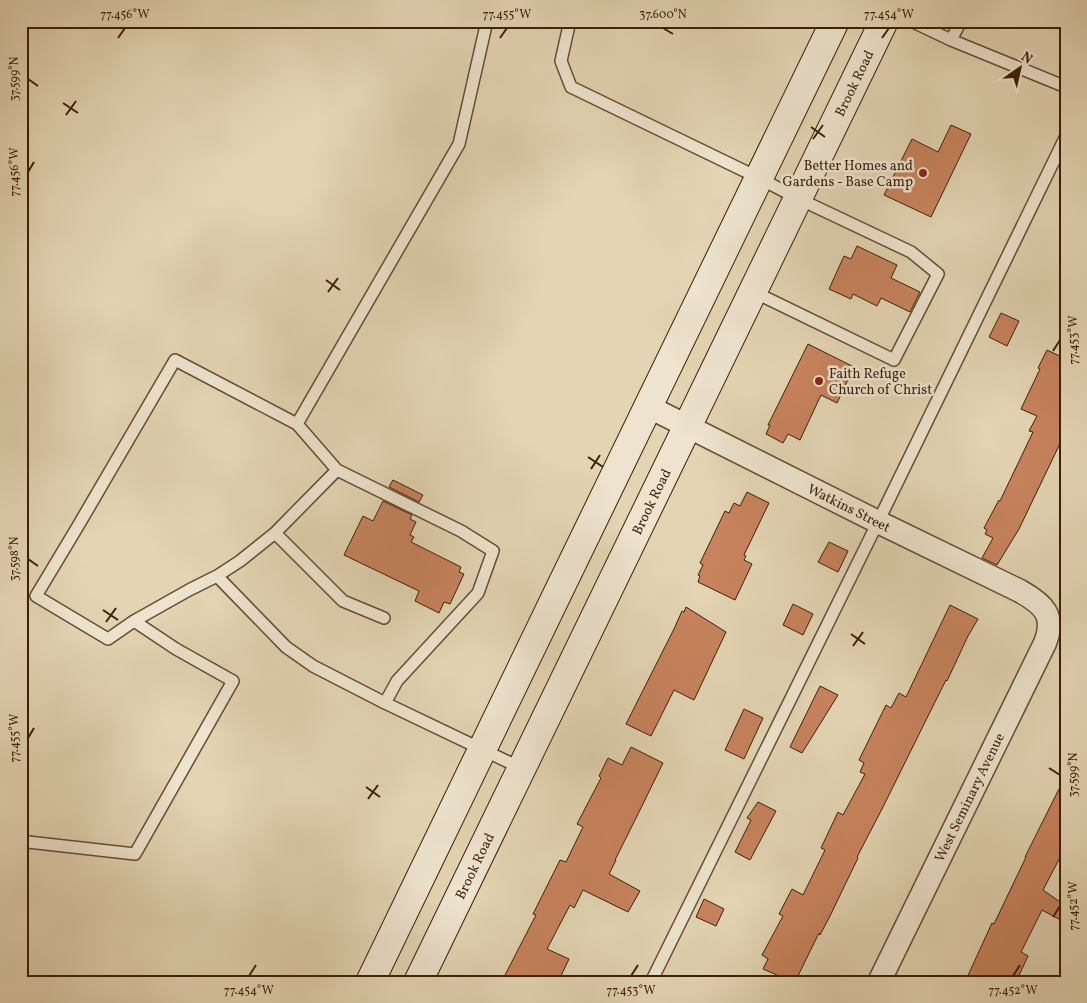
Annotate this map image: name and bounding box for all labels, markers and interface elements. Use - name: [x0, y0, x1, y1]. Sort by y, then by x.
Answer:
- text: 77.456°W: [100, 7, 150, 23]
- text: 77.455°W: [483, 7, 531, 23]
- text: 37.600°N: [639, 7, 687, 23]
- text: 77.454°W: [864, 7, 914, 23]
- north arrow: [994, 42, 1044, 92]
- street label: Brook Road: [831, 47, 879, 120]
- text: N: [1017, 48, 1036, 69]
- text: 37.599°N: [7, 57, 23, 101]
- text: 77.456°W: [7, 147, 23, 197]
- place label: Better Homes and Gardens - Base Camp: [782, 157, 913, 192]
- marker: Better Homes and Gardens - Base Camp: [917, 167, 929, 179]
- text: 77.453°W: [1066, 315, 1082, 365]
- place label: Faith Refuge Church of Christ: [829, 365, 932, 400]
- marker: Faith Refuge Church of Christ: [813, 375, 825, 387]
- street label: Brook Road: [628, 466, 677, 538]
- street label: Watkins Street: [804, 480, 893, 538]
- text: 37.598°N: [7, 537, 23, 581]
- text: 77.455°W: [7, 714, 23, 762]
- street label: West Seminary Avenue: [931, 730, 1010, 865]
- text: 37.599°N: [1066, 753, 1082, 797]
- street label: Brook Road: [451, 830, 500, 903]
- text: 77.452°W: [1066, 881, 1082, 931]
- text: 77.454°W: [224, 983, 274, 999]
- text: 77.453°W: [606, 983, 656, 999]
- text: 77.452°W: [988, 983, 1038, 999]

